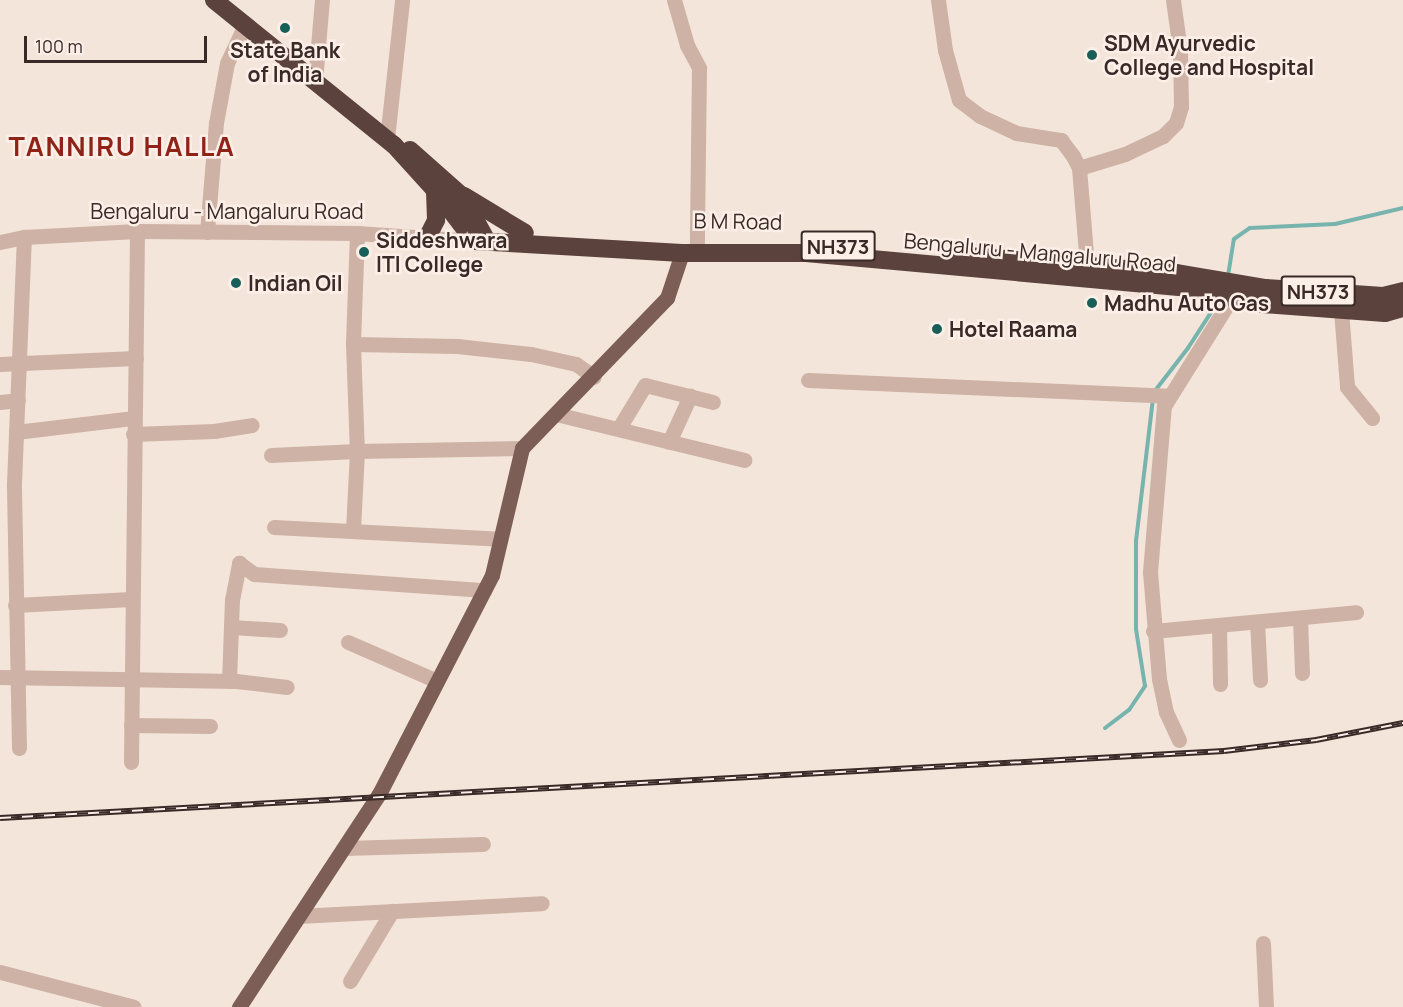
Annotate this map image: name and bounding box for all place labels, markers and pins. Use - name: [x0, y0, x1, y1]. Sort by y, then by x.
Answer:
- marker: State Bank of India: [278, 21, 292, 35]
- place label: SDM Ayurvedic College and Hospital: [1104, 30, 1314, 80]
- place label: State Bank of India: [230, 37, 340, 87]
- marker: SDM Ayurvedic College and Hospital: [1085, 48, 1099, 62]
- place label: Siddeshwara ITI College: [376, 227, 507, 277]
- marker: Siddeshwara ITI College: [357, 245, 371, 259]
- place label: Indian Oil: [248, 270, 343, 296]
- marker: Indian Oil: [229, 276, 243, 290]
- place label: Madhu Auto Gas: [1104, 290, 1269, 316]
- marker: Madhu Auto Gas: [1085, 296, 1099, 310]
- place label: Hotel Raama: [949, 316, 1077, 342]
- marker: Hotel Raama: [930, 322, 944, 336]

